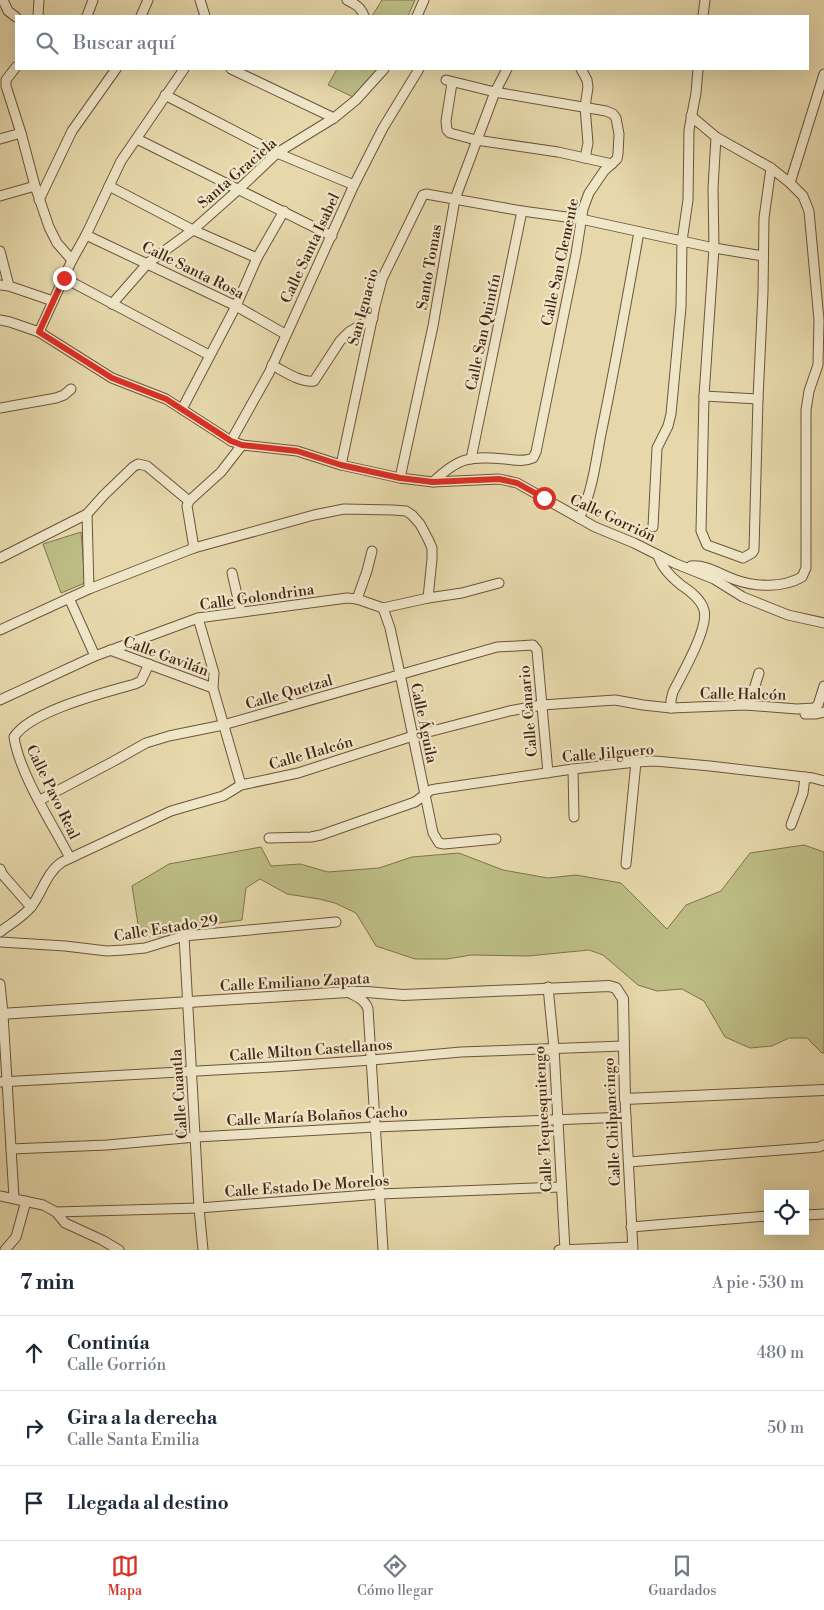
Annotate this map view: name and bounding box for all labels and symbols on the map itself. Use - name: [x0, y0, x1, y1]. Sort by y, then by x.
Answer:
- street label: Santa Graciela: [194, 134, 281, 213]
- street label: Calle Santa Isabel: [277, 190, 344, 306]
- street label: Calle San Clemente: [538, 196, 583, 328]
- street label: Santo Tomas: [413, 223, 446, 311]
- street label: Calle Santa Rosa: [138, 237, 247, 304]
- street label: San Ignacio: [344, 266, 383, 348]
- route end: [53, 267, 76, 290]
- street label: Calle San Quintín: [462, 272, 505, 392]
- route start: [533, 487, 556, 510]
- street label: Calle Gorrión: [567, 490, 659, 547]
- street label: Calle Golondrina: [199, 580, 316, 615]
- street label: Calle Gavilán: [121, 632, 211, 681]
- street label: Calle Canario: [515, 664, 542, 758]
- street label: Calle Quetzal: [243, 671, 335, 714]
- street label: Calle Águila: [406, 681, 442, 765]
- street label: Calle Halcón: [700, 684, 786, 705]
- street label: Calle Halcón: [267, 732, 355, 775]
- street label: Calle Jilguero: [561, 740, 655, 767]
- street label: Calle Pavo Real: [21, 742, 84, 843]
- street label: Calle Estado 29: [113, 911, 220, 946]
- street label: Calle Emiliano Zapata: [220, 969, 371, 996]
- street label: Calle Milton Castellanos: [229, 1035, 393, 1066]
- street label: Calle Tequesquitengo: [530, 1045, 557, 1193]
- street label: Calle Cuautla: [167, 1048, 192, 1140]
- street label: Calle Chilpancingo: [600, 1057, 625, 1187]
- street label: Calle María Bolaños Cacho: [226, 1102, 408, 1131]
- street label: Calle Estado De Morelos: [224, 1171, 390, 1202]

